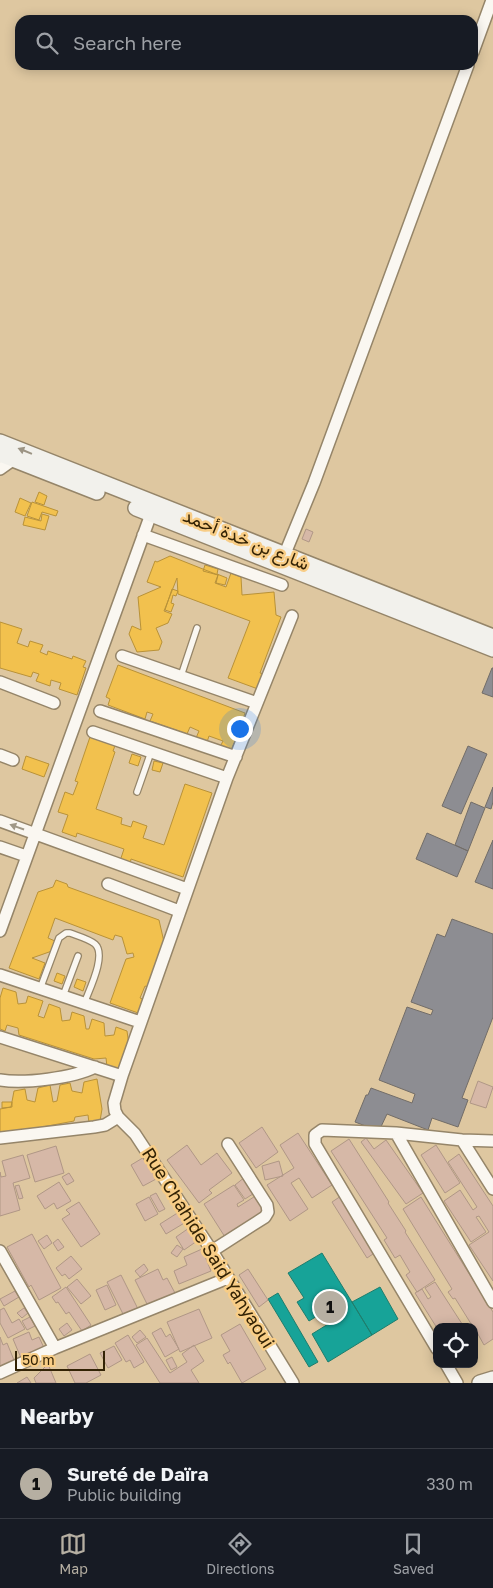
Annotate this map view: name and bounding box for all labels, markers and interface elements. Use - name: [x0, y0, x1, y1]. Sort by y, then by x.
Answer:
- search box: [15, 15, 478, 70]
- icon: search: [33, 29, 61, 57]
- text: Search here: [73, 31, 182, 54]
- one-way arrow: [18, 447, 32, 455]
- street label: شارع بن خدة أحمد: [179, 504, 313, 576]
- your location: [227, 716, 253, 742]
- one-way arrow: [9, 823, 24, 831]
- street label: Rue Chahide Said Yahyaoui: [138, 1143, 280, 1352]
- pin: 1: [314, 1288, 346, 1326]
- map controls: [433, 1323, 478, 1368]
- button: locate: [433, 1323, 478, 1368]
- scale bar: [15, 1348, 105, 1371]
- text: 50 m: [22, 1351, 55, 1368]
- text: Nearby: [20, 1403, 94, 1429]
- text: Sureté de Daïra: [67, 1462, 208, 1485]
- text: 1: [32, 1474, 40, 1494]
- text: 330 m: [426, 1474, 473, 1494]
- text: Public building: [67, 1485, 182, 1505]
- tab: Map: [59, 1530, 88, 1577]
- tab: Directions: [206, 1530, 275, 1577]
- tab: Saved: [393, 1530, 434, 1577]

